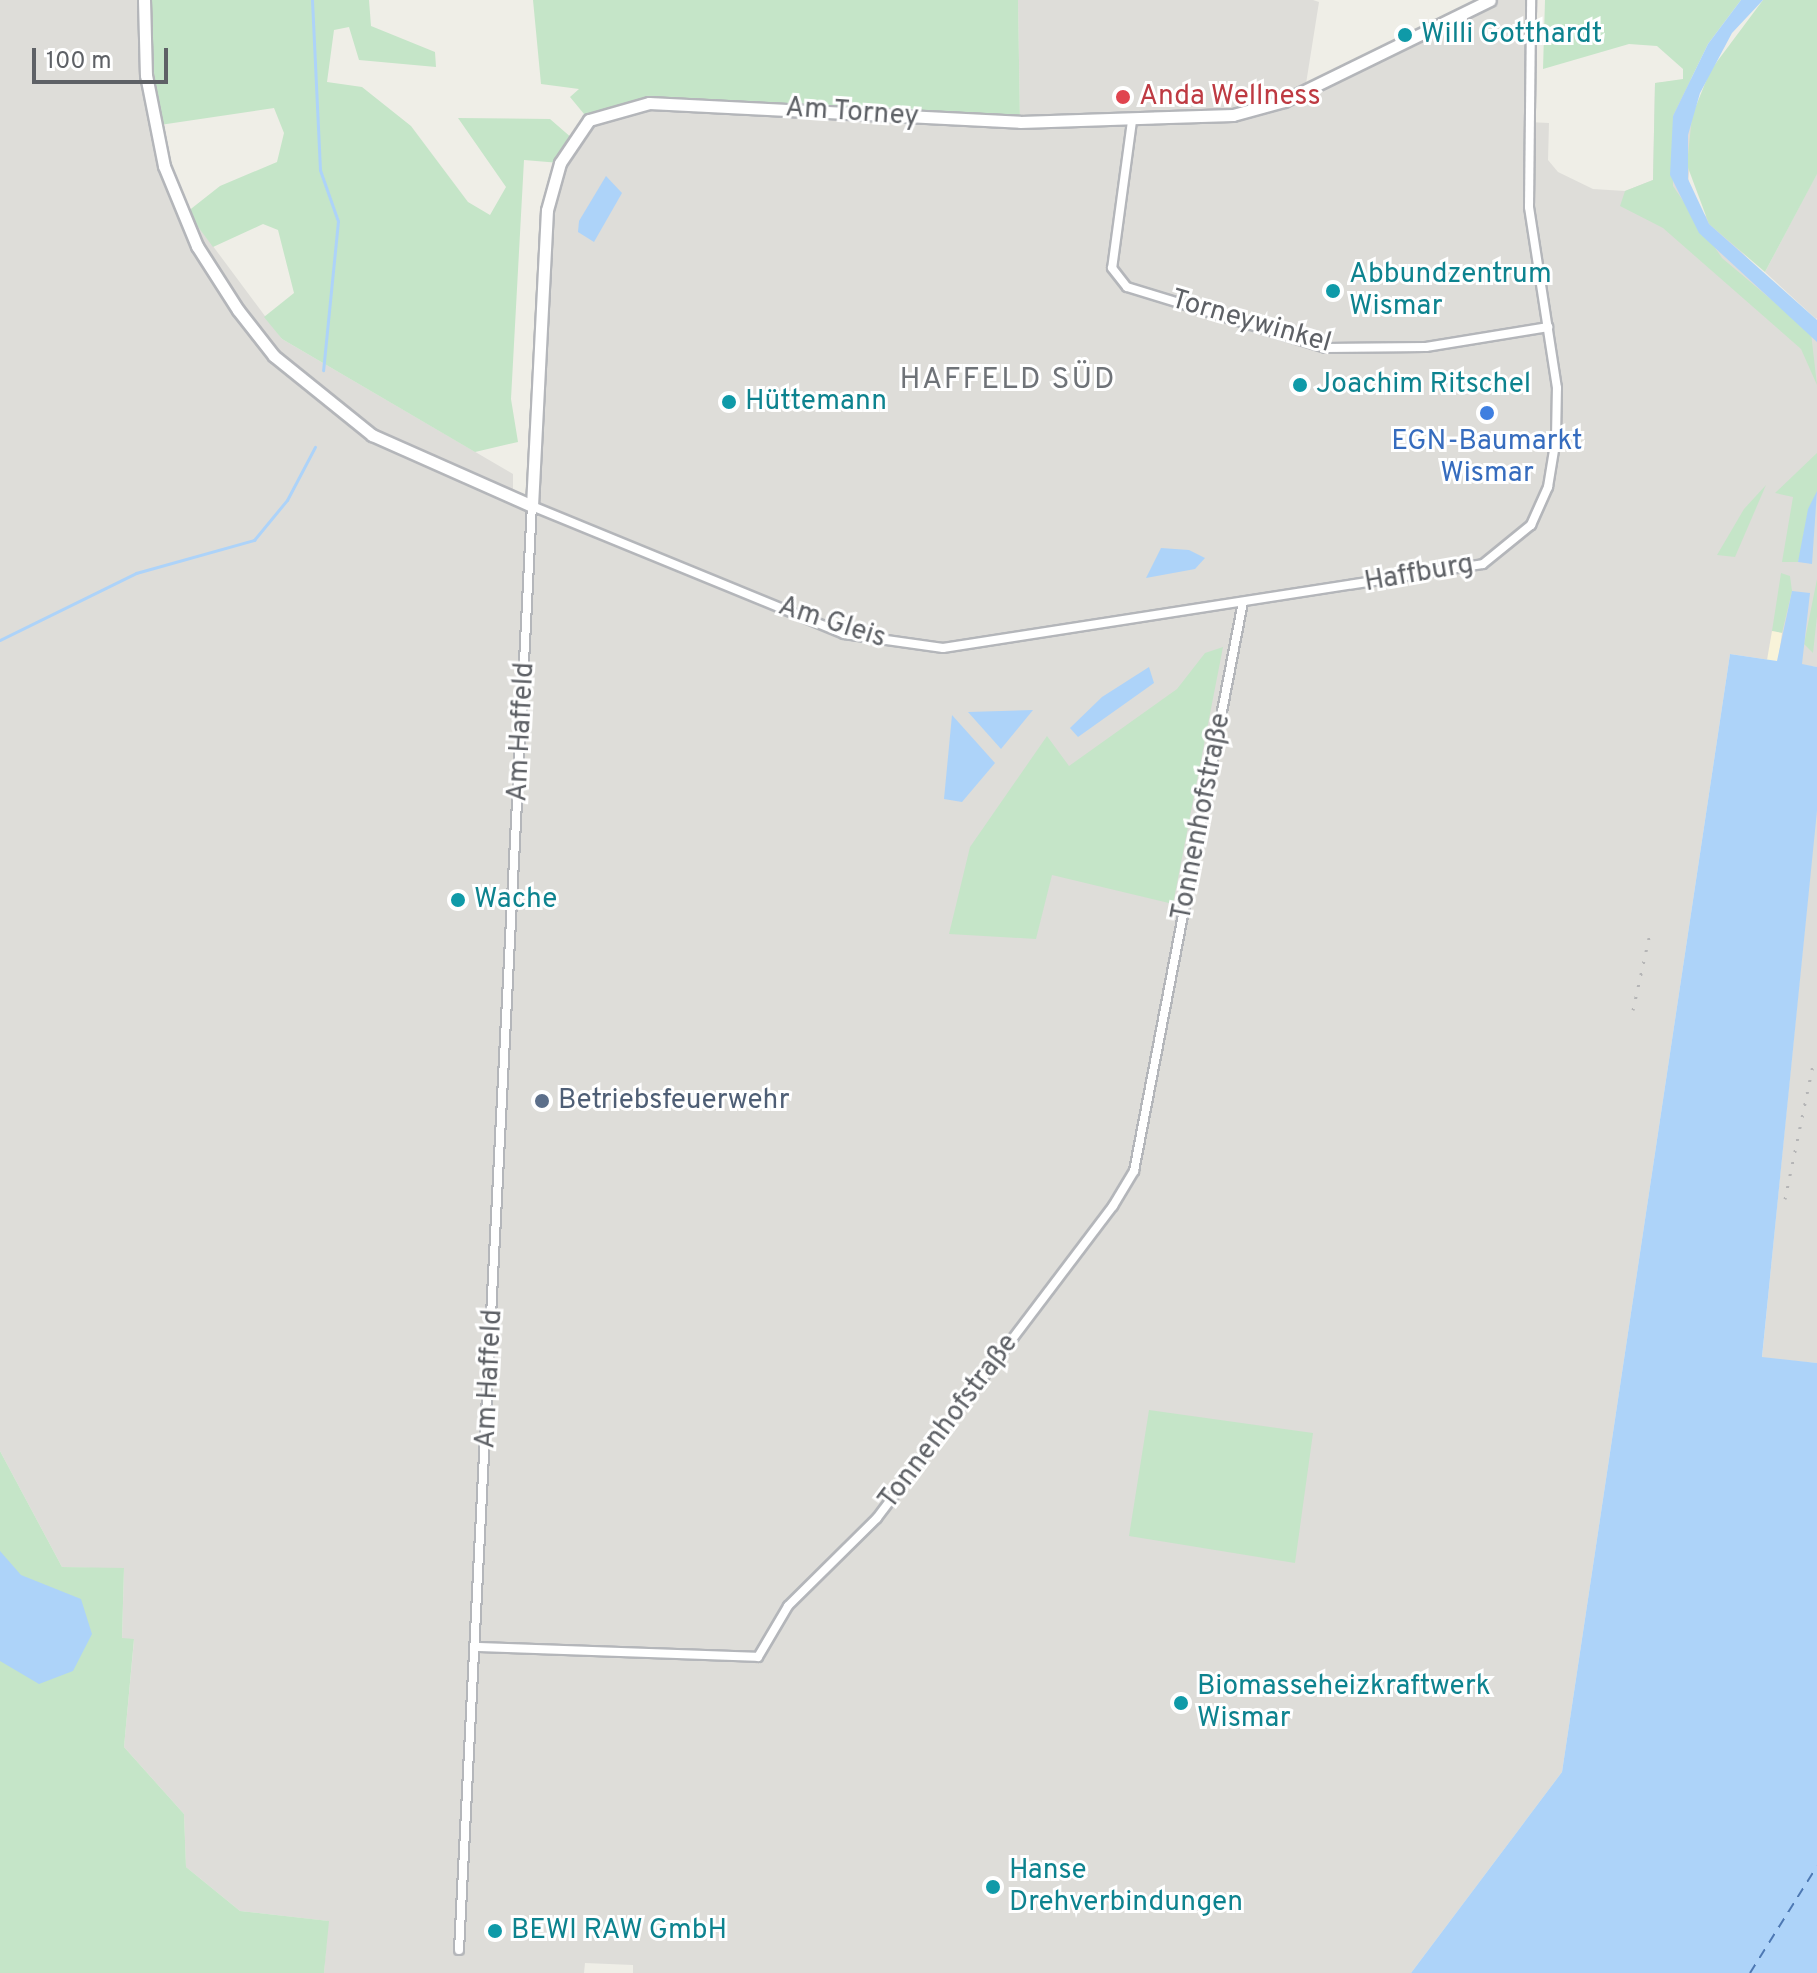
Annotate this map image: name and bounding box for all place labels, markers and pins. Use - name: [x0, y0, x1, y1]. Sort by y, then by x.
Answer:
- place label: Willi Gotthardt: [1421, 18, 1602, 52]
- marker: Willi Gotthardt: [1396, 26, 1414, 44]
- place label: Anda Wellness: [1139, 80, 1321, 114]
- marker: Anda Wellness: [1114, 88, 1132, 106]
- place label: Abbundzentrum Wismar: [1349, 258, 1552, 324]
- marker: Abbundzentrum Wismar: [1324, 282, 1342, 300]
- place label: Joachim Ritschel: [1316, 368, 1531, 402]
- marker: Joachim Ritschel: [1291, 376, 1309, 394]
- place label: Hüttemann: [745, 385, 887, 419]
- marker: Hüttemann: [720, 393, 738, 411]
- marker: EGN-Baumarkt Wismar: [1478, 404, 1496, 422]
- place label: EGN-Baumarkt Wismar: [1391, 425, 1583, 491]
- place label: Wache: [474, 883, 557, 917]
- marker: Wache: [449, 891, 467, 909]
- place label: Betriebsfeuerwehr: [558, 1084, 790, 1118]
- marker: Betriebsfeuerwehr: [533, 1092, 551, 1110]
- place label: Biomasseheizkraftwerk Wismar: [1197, 1670, 1491, 1736]
- marker: Biomasseheizkraftwerk Wismar: [1172, 1694, 1190, 1712]
- place label: Hanse Drehverbindungen: [1009, 1854, 1243, 1920]
- marker: Hanse Drehverbindungen: [984, 1878, 1002, 1896]
- place label: BEWI RAW GmbH: [511, 1914, 728, 1948]
- marker: BEWI RAW GmbH: [486, 1922, 504, 1940]

